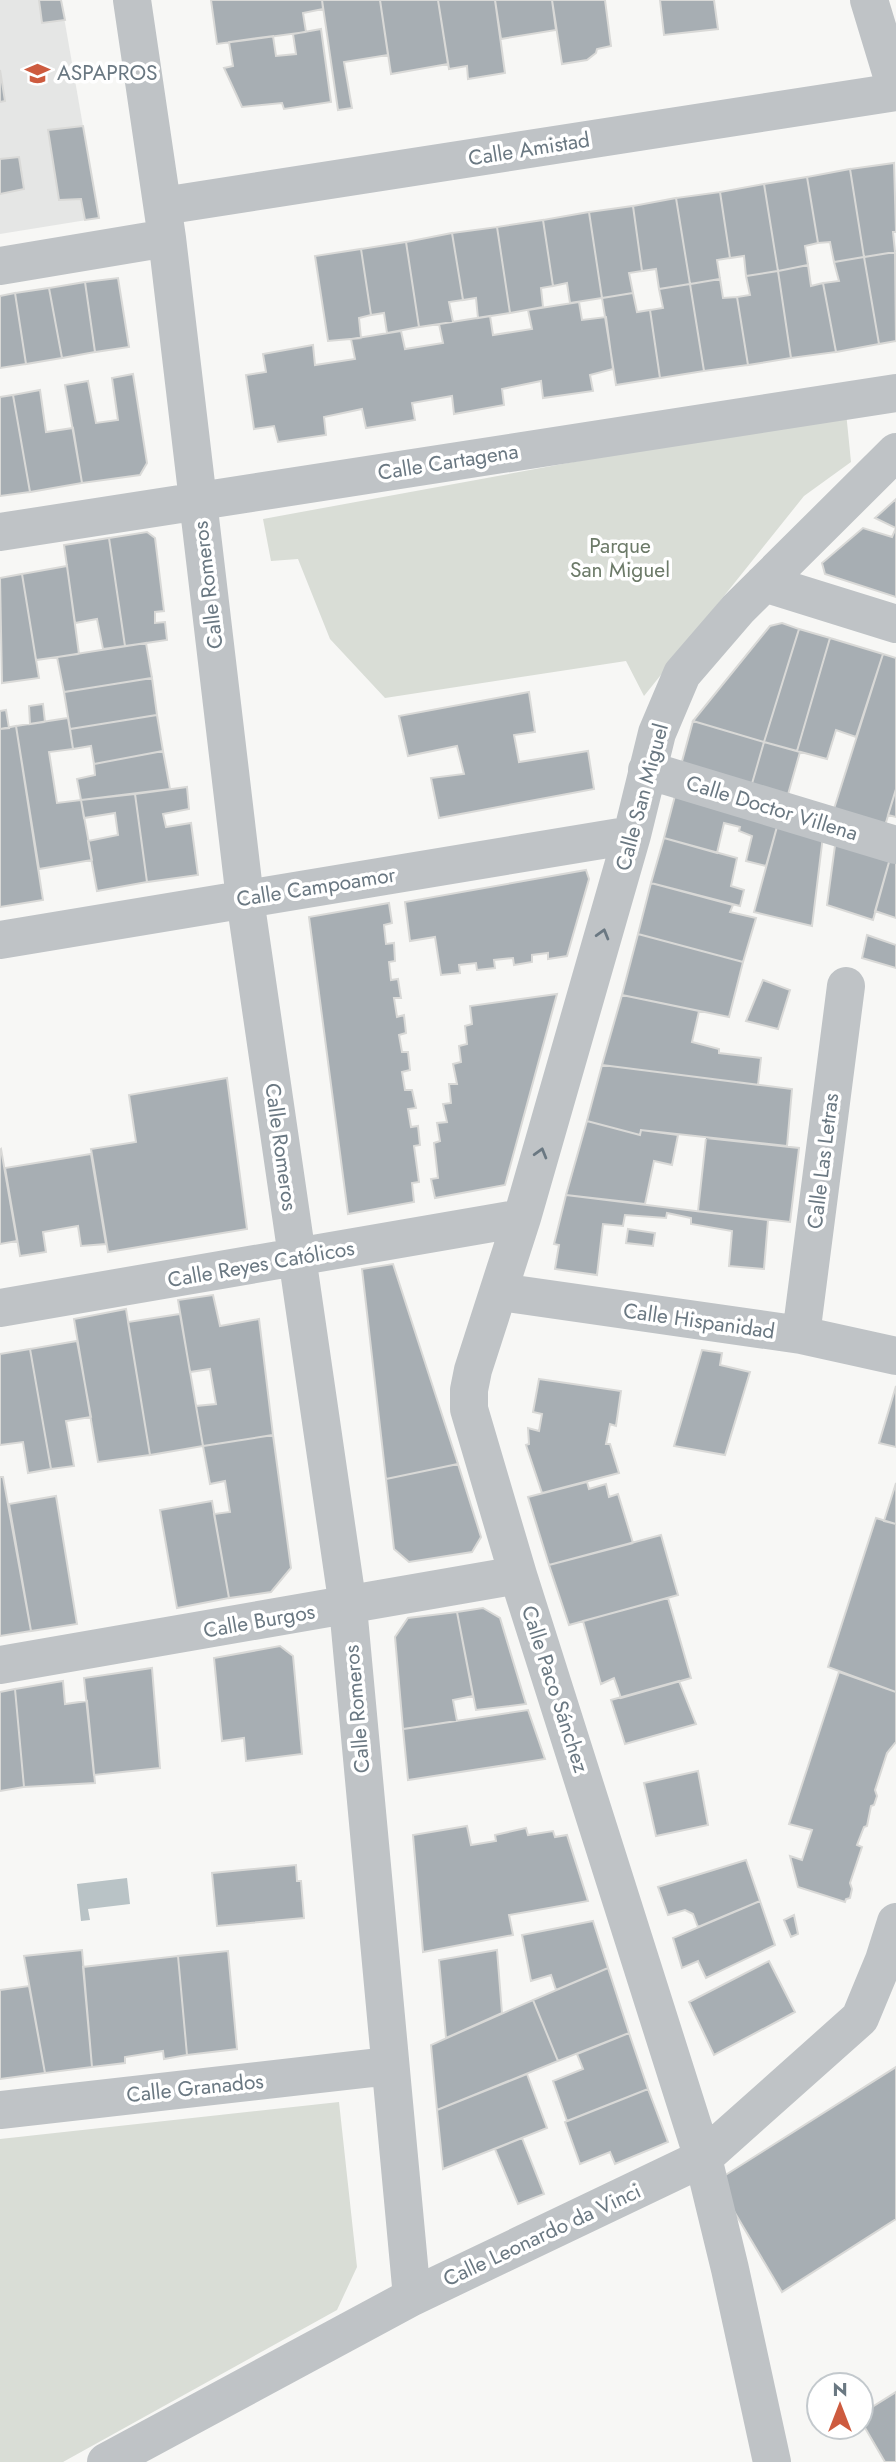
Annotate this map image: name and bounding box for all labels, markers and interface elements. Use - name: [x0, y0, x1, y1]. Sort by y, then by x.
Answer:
- place label: ASPAPROS: [57, 58, 158, 88]
- school or university icon: ASPAPROS: [23, 59, 51, 87]
- street label: Calle Amistad: [466, 125, 592, 173]
- street label: Calle Cartagena: [376, 436, 520, 488]
- street label: Calle Romeros: [185, 519, 231, 651]
- park label: Parque San Miguel: [570, 531, 670, 585]
- street label: Calle San Miguel: [608, 720, 676, 874]
- street label: Calle Doctor Villena: [683, 768, 861, 848]
- street label: Calle Campoamor: [234, 859, 398, 914]
- one-way arrow: [595, 928, 610, 940]
- street label: Calle Romeros: [257, 1081, 305, 1213]
- street label: Calle Las Letras: [800, 1091, 846, 1231]
- one-way arrow: [532, 1147, 547, 1159]
- street label: Calle Reyes Católicos: [165, 1233, 357, 1295]
- street label: Calle Hispanidad: [621, 1296, 777, 1346]
- street label: Calle Burgos: [201, 1596, 317, 1646]
- street label: Calle Paco Sánchez: [514, 1602, 596, 1777]
- street label: Calle Romeros: [336, 1644, 378, 1774]
- street label: Calle Granados: [125, 2066, 265, 2110]
- street label: Calle Leonardo da Vinci: [438, 2176, 646, 2294]
- north arrow: [805, 2371, 875, 2441]
- text: N: [832, 2376, 848, 2403]

